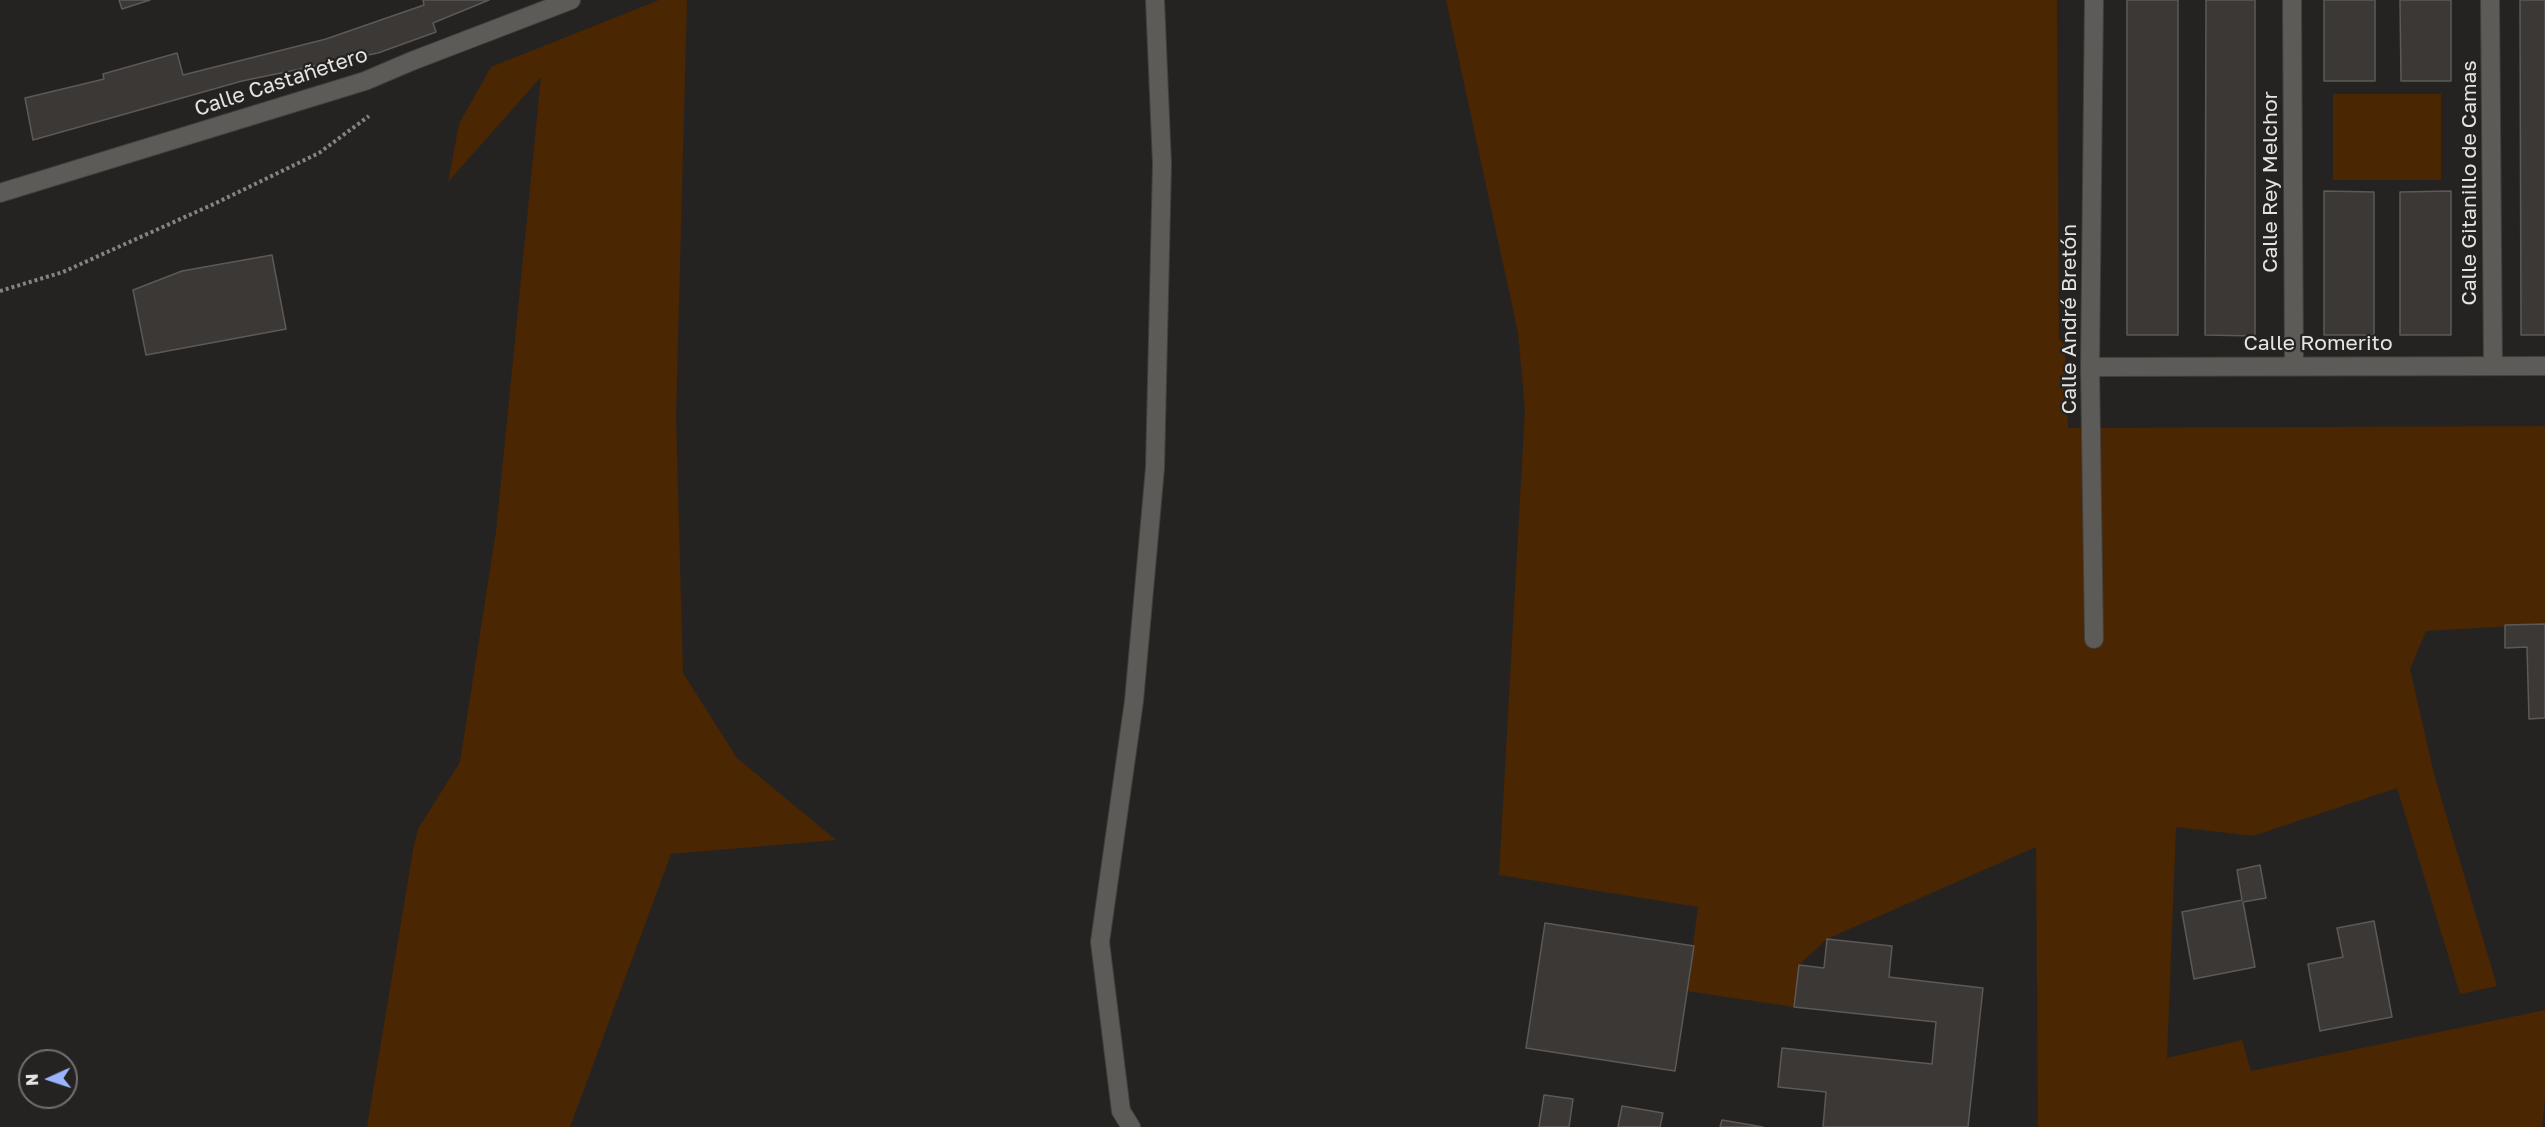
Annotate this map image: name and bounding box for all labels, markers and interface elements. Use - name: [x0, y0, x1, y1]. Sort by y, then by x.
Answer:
- street label: Calle Castañetero: [191, 42, 371, 122]
- street label: Calle Gitanillo de Camas: [2456, 60, 2482, 306]
- street label: Calle Rey Melchor: [2257, 91, 2283, 273]
- street label: Calle André Bretón: [2056, 224, 2082, 414]
- street label: Calle Romerito: [2243, 330, 2393, 356]
- north arrow: [18, 1049, 78, 1109]
- text: N: [22, 1073, 42, 1086]

